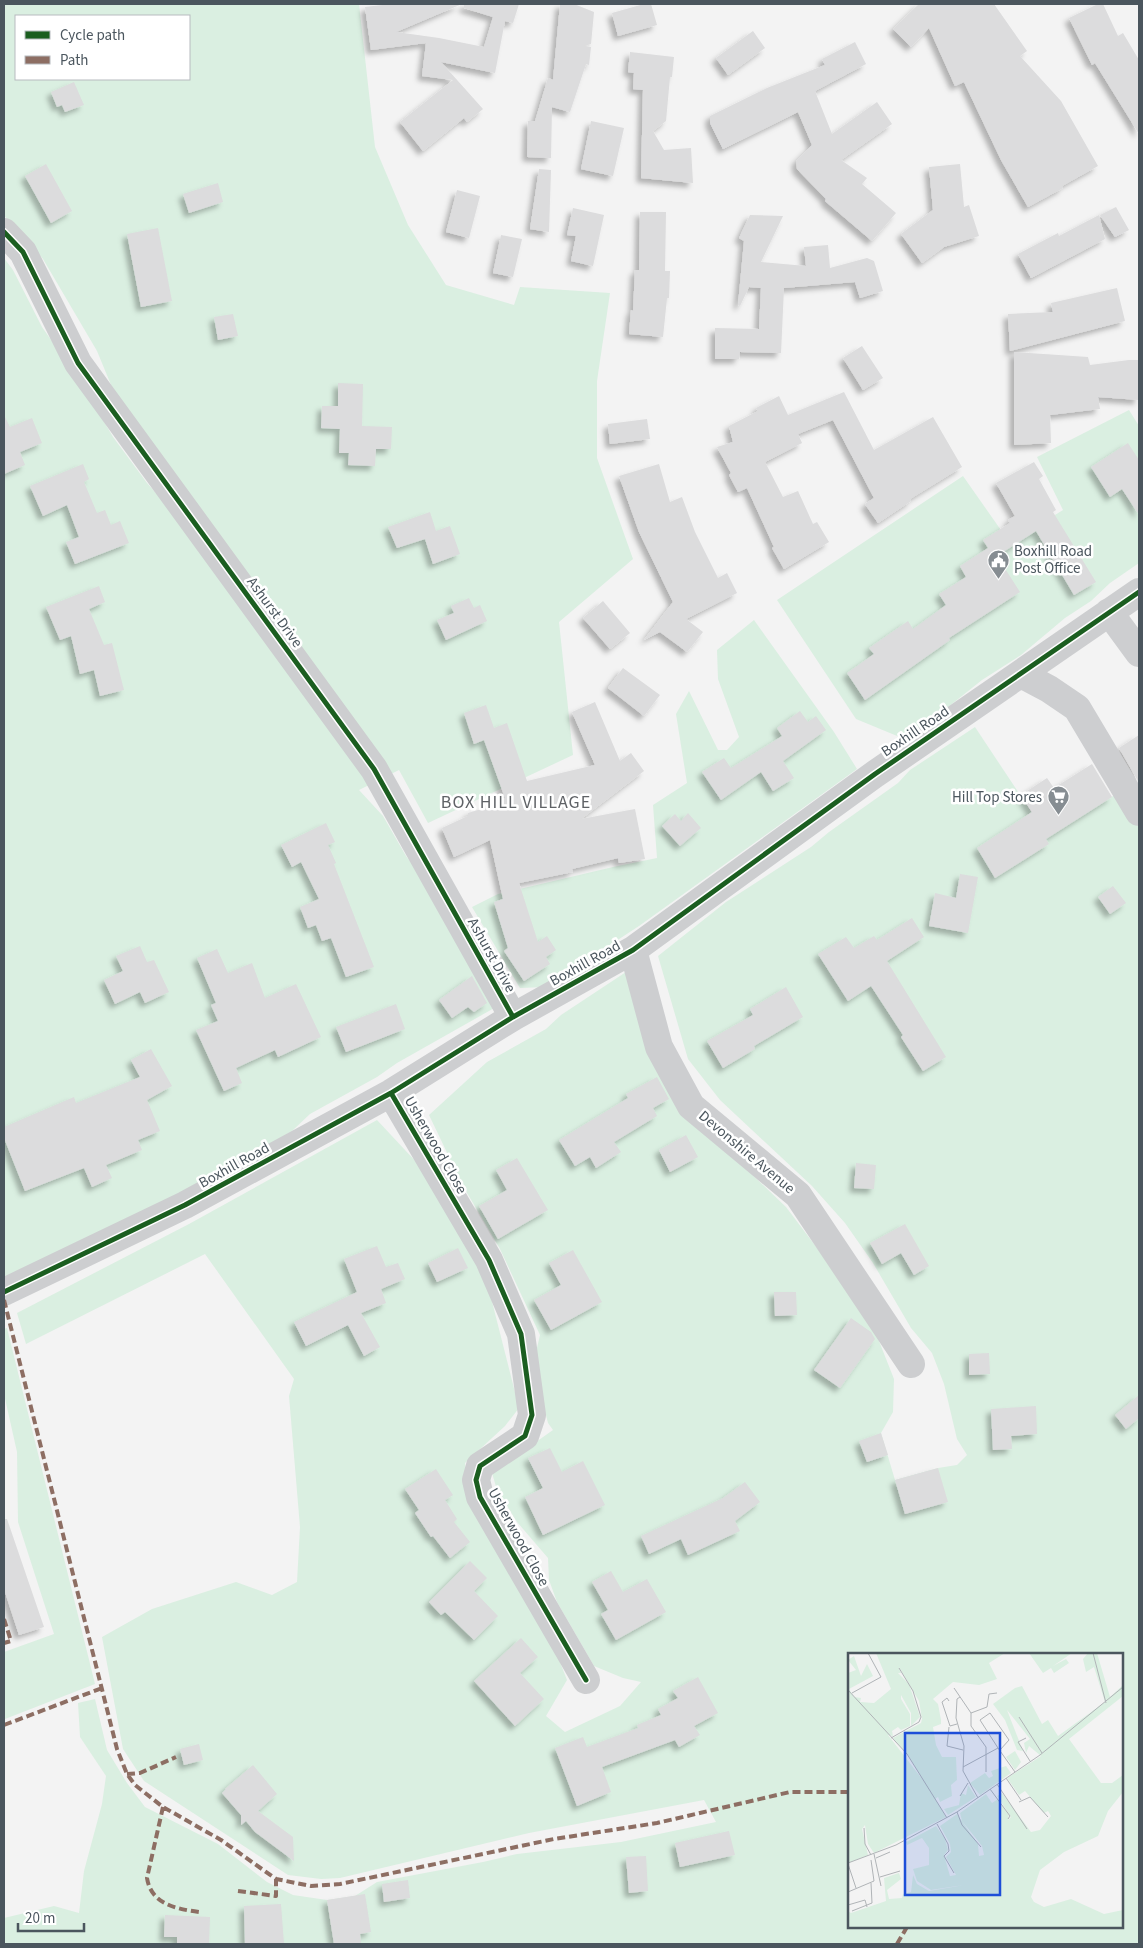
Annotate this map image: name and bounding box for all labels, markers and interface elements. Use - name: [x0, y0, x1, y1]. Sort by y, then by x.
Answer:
- legend: [15, 15, 190, 80]
- text: Cycle path: [60, 25, 125, 46]
- text: Path: [60, 50, 88, 71]
- place label: Boxhill Road Post Office: [1014, 541, 1092, 579]
- public building icon: Boxhill Road Post Office: [986, 548, 1010, 579]
- street label: Ashurst Drive: [242, 573, 307, 652]
- street label: Boxhill Road: [877, 701, 954, 762]
- supermarket icon: Hill Top Stores: [1046, 785, 1070, 816]
- place label: Hill Top Stores: [952, 787, 1042, 808]
- district label: BOX HILL VILLAGE: [441, 790, 591, 815]
- street label: Ashurst Drive: [462, 914, 521, 997]
- street label: Boxhill Road: [546, 935, 624, 992]
- street label: Usherwood Close: [399, 1093, 472, 1198]
- street label: Devonshire Avenue: [694, 1106, 799, 1199]
- street label: Boxhill Road: [195, 1137, 273, 1194]
- street label: Usherwood Close: [483, 1484, 554, 1590]
- inset map: [848, 1653, 1123, 1928]
- scale bar: [18, 1900, 84, 1932]
- text: 20 m: [25, 1908, 55, 1929]

